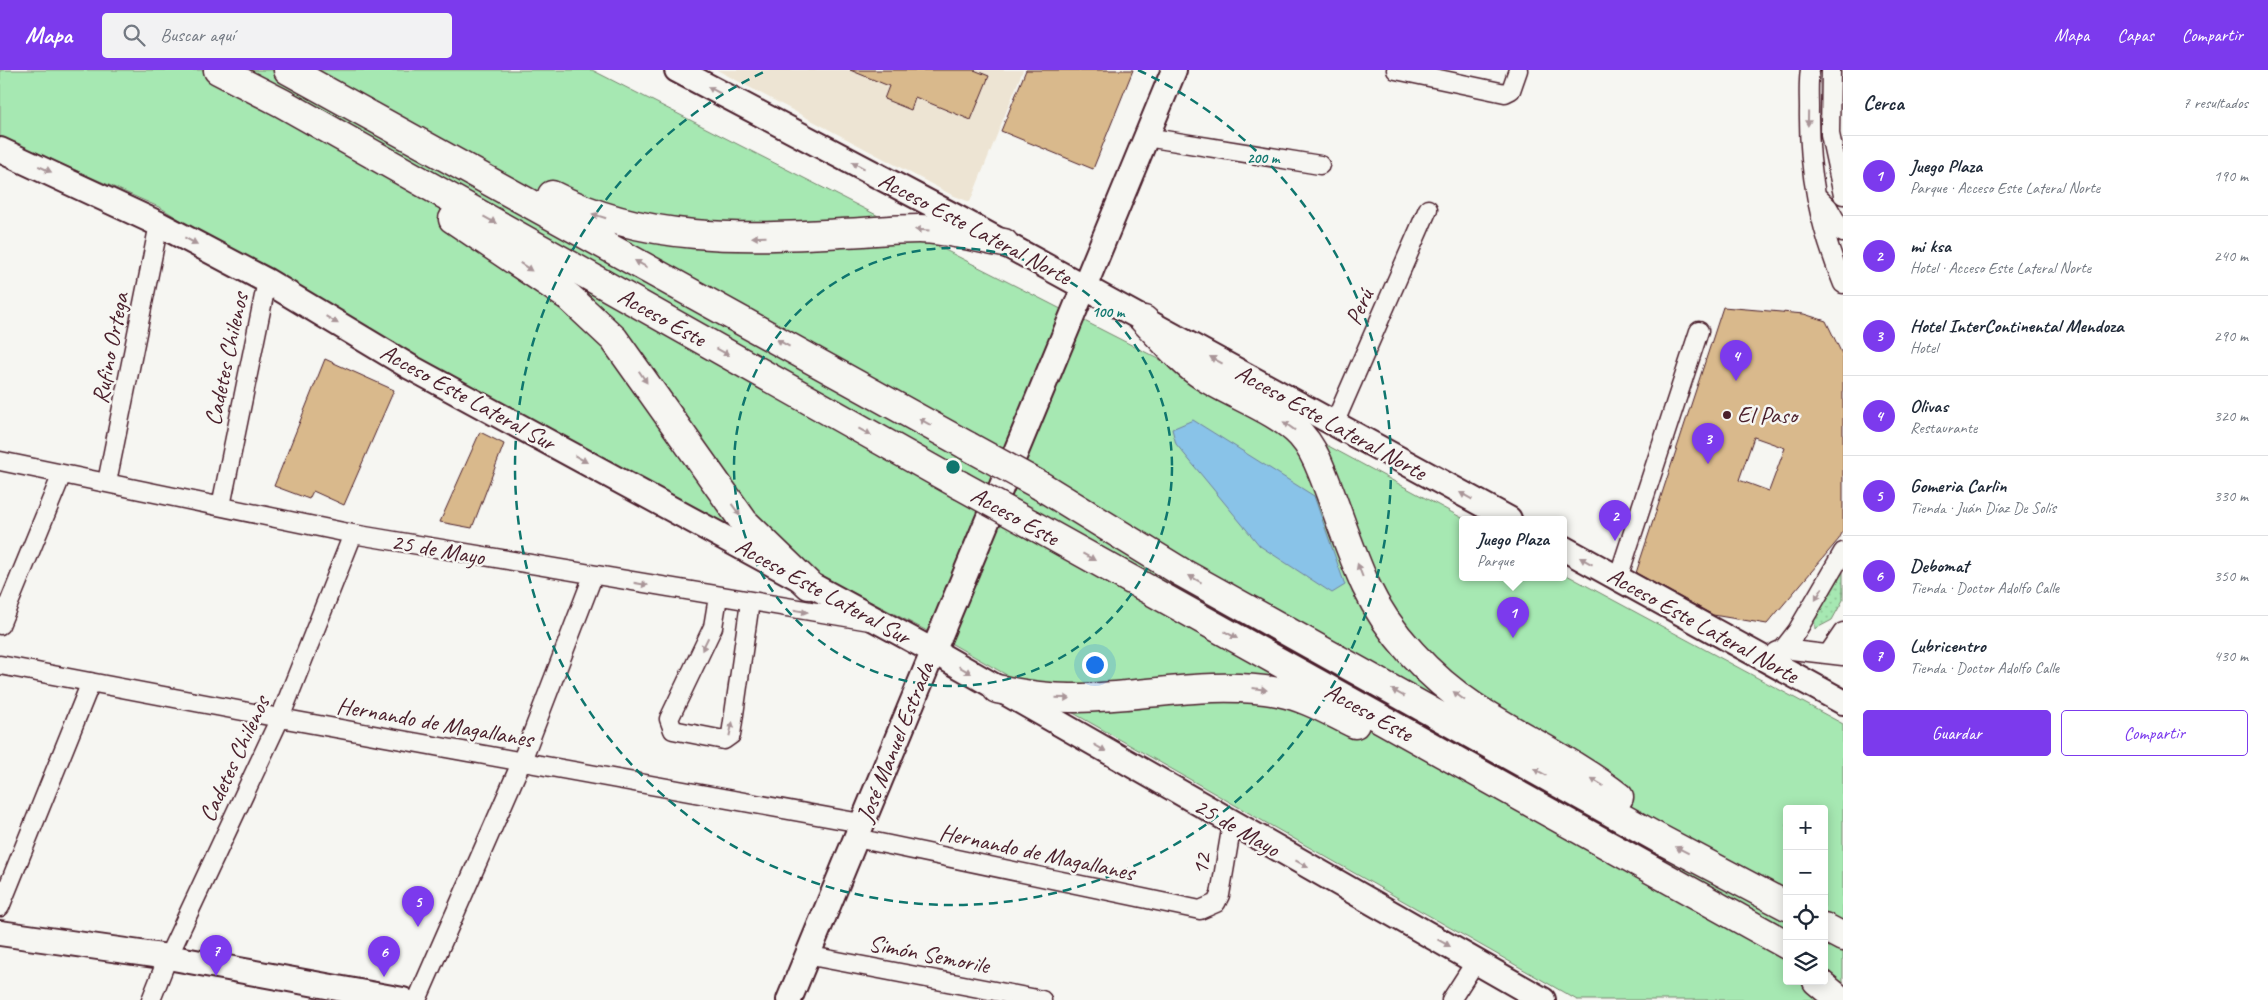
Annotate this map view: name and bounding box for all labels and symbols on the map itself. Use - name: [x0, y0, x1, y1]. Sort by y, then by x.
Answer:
- one-way arrow: [707, 85, 721, 94]
- one-way arrow: [1804, 111, 1812, 127]
- text: 200 m: [1247, 149, 1281, 168]
- one-way arrow: [851, 161, 865, 169]
- one-way arrow: [38, 165, 52, 173]
- street label: Acceso Este Lateral Norte: [874, 165, 1078, 292]
- one-way arrow: [592, 211, 607, 219]
- one-way arrow: [484, 216, 497, 225]
- one-way arrow: [913, 225, 929, 233]
- one-way arrow: [751, 234, 767, 242]
- one-way arrow: [184, 236, 197, 245]
- one-way arrow: [633, 260, 648, 268]
- one-way arrow: [519, 262, 532, 272]
- street label: Acceso Este: [613, 281, 713, 354]
- street label: Perú: [1338, 283, 1381, 330]
- street label: Cadetes Chilenos: [197, 287, 255, 428]
- street label: Rufino Ortega: [85, 288, 136, 406]
- text: 100 m: [1092, 303, 1126, 322]
- one-way arrow: [326, 316, 339, 325]
- street label: Acceso Este Lateral Sur: [375, 337, 563, 459]
- one-way arrow: [775, 339, 790, 347]
- pin: 4: [1720, 340, 1752, 381]
- one-way arrow: [716, 348, 731, 356]
- one-way arrow: [1209, 355, 1223, 364]
- street label: Acceso Este Lateral Norte: [1230, 357, 1434, 488]
- one-way arrow: [638, 371, 648, 384]
- place label: El Paso: [1737, 400, 1799, 430]
- marker: El Paso: [1721, 409, 1733, 421]
- one-way arrow: [918, 418, 932, 426]
- one-way arrow: [1283, 421, 1296, 431]
- pin: 3: [1692, 423, 1724, 464]
- one-way arrow: [858, 427, 871, 436]
- one-way arrow: [574, 455, 588, 463]
- centre of rings: [944, 458, 962, 476]
- street label: Acceso Este: [966, 480, 1066, 553]
- one-way arrow: [1459, 492, 1474, 500]
- pin: 2: [1599, 500, 1631, 541]
- one-way arrow: [731, 504, 741, 517]
- street label: 25 de Mayo: [389, 526, 488, 572]
- street label: Acceso Este Lateral Sur: [730, 531, 918, 653]
- one-way arrow: [1082, 552, 1095, 561]
- one-way arrow: [1578, 557, 1593, 565]
- street label: Acceso Este Lateral Norte: [1602, 560, 1806, 691]
- one-way arrow: [1356, 562, 1364, 577]
- one-way arrow: [1188, 575, 1201, 584]
- one-way arrow: [633, 581, 649, 589]
- one-way arrow: [1814, 587, 1823, 600]
- pin: 1: [1497, 597, 1529, 638]
- one-way arrow: [794, 607, 810, 615]
- one-way arrow: [1224, 631, 1237, 640]
- one-way arrow: [701, 637, 709, 651]
- your location: [1082, 652, 1108, 678]
- street label: José Manuel Estrada: [849, 657, 941, 827]
- one-way arrow: [959, 666, 972, 675]
- street label: Acceso Este: [1320, 676, 1420, 749]
- one-way arrow: [1252, 686, 1268, 694]
- one-way arrow: [1391, 688, 1404, 697]
- street label: Cadetes Chilenos: [192, 689, 277, 827]
- street label: Hernando de Magallanes: [335, 690, 538, 755]
- one-way arrow: [1452, 691, 1466, 701]
- one-way arrow: [1055, 694, 1071, 702]
- one-way arrow: [727, 721, 735, 736]
- one-way arrow: [1094, 744, 1107, 753]
- one-way arrow: [1533, 767, 1546, 776]
- one-way arrow: [1590, 777, 1603, 786]
- street label: 25 de Mayo: [1189, 791, 1287, 864]
- street label: Hernando de Magallanes: [937, 817, 1140, 888]
- one-way arrow: [1675, 846, 1689, 854]
- street label: 12: [1184, 849, 1218, 877]
- one-way arrow: [1296, 859, 1309, 868]
- pin: 5: [402, 886, 434, 927]
- street label: Simón Semorile: [866, 928, 994, 981]
- pin: 7: [200, 935, 232, 976]
- pin: 6: [368, 936, 400, 977]
- one-way arrow: [1437, 939, 1451, 947]

